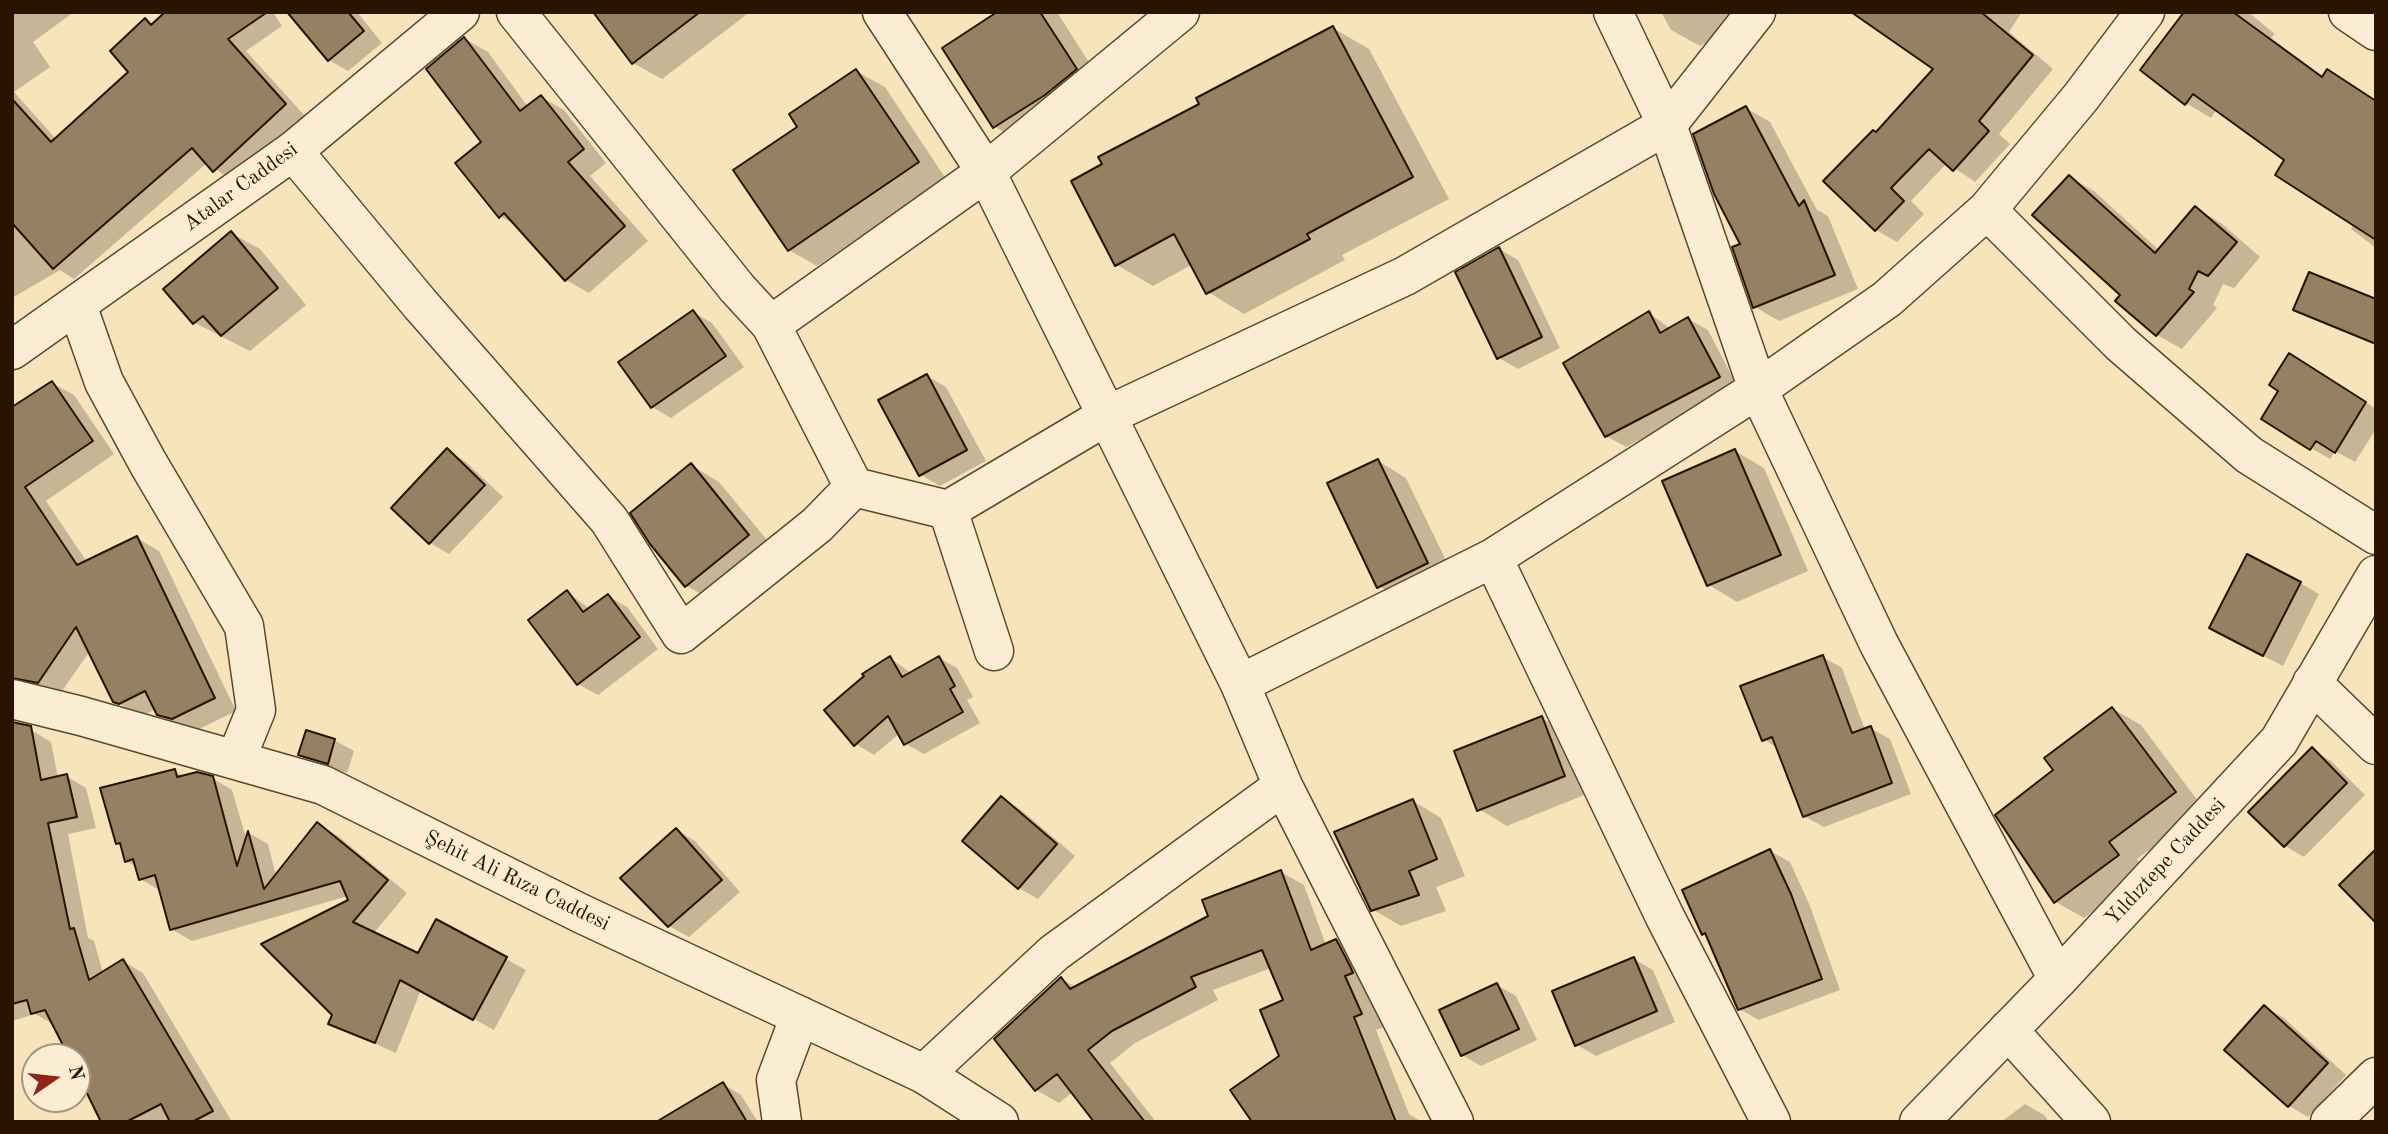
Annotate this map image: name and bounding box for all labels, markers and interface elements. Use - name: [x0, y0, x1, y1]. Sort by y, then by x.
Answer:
- street label: Atalar Caddesi: [179, 137, 303, 237]
- street label: Yıldıztepe Caddesi: [2100, 793, 2232, 931]
- street label: Şehit Ali Rıza Caddesi: [420, 825, 614, 937]
- north arrow: [21, 1043, 91, 1113]
- text: N: [64, 1064, 86, 1083]

